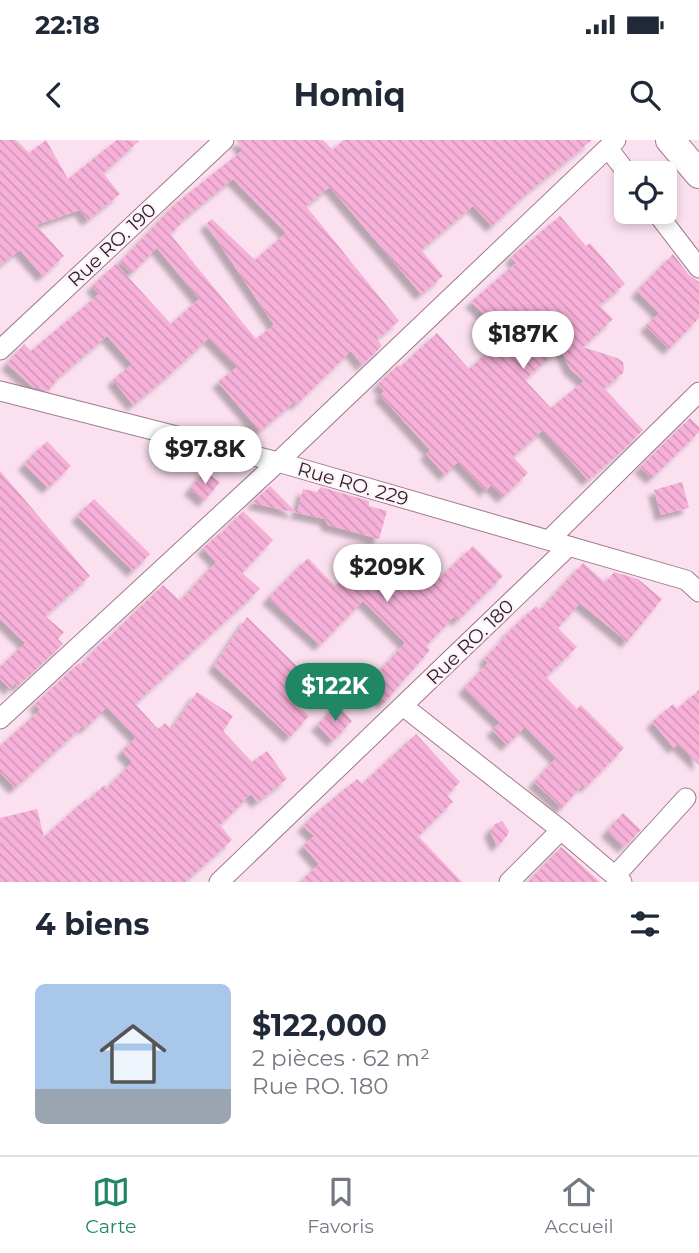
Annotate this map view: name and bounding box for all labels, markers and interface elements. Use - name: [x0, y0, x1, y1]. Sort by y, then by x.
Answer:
- text: 22:18: [35, 9, 100, 41]
- text: Homiq: [293, 75, 406, 114]
- icon: back: [35, 76, 73, 114]
- icon: search: [626, 76, 664, 114]
- map controls: [614, 161, 677, 224]
- button: locate: [614, 161, 677, 224]
- street label: Rue RO. 190: [63, 198, 161, 292]
- pin: $187K: [474, 312, 572, 371]
- text: $187K: [488, 320, 558, 348]
- pin: $97.8K: [148, 426, 262, 486]
- text: $97.8K: [165, 435, 245, 463]
- street label: Rue RO. 229: [295, 457, 411, 511]
- pin: $209K: [338, 545, 436, 604]
- text: $209K: [349, 553, 425, 581]
- street label: Rue RO. 180: [421, 595, 519, 689]
- pin: $122K: [286, 664, 384, 723]
- text: $122K: [301, 672, 369, 700]
- icon: filters: [626, 905, 664, 943]
- text: 4 biens: [35, 906, 149, 943]
- text: $122,000: [252, 1007, 387, 1044]
- icon: home: [91, 1012, 175, 1096]
- text: 2 pièces · 62 m²: [252, 1044, 430, 1072]
- text: Rue RO. 180: [252, 1072, 389, 1100]
- tab: Carte: [85, 1173, 137, 1238]
- tab: Favoris: [307, 1173, 374, 1238]
- tab: Accueil: [544, 1173, 614, 1238]

